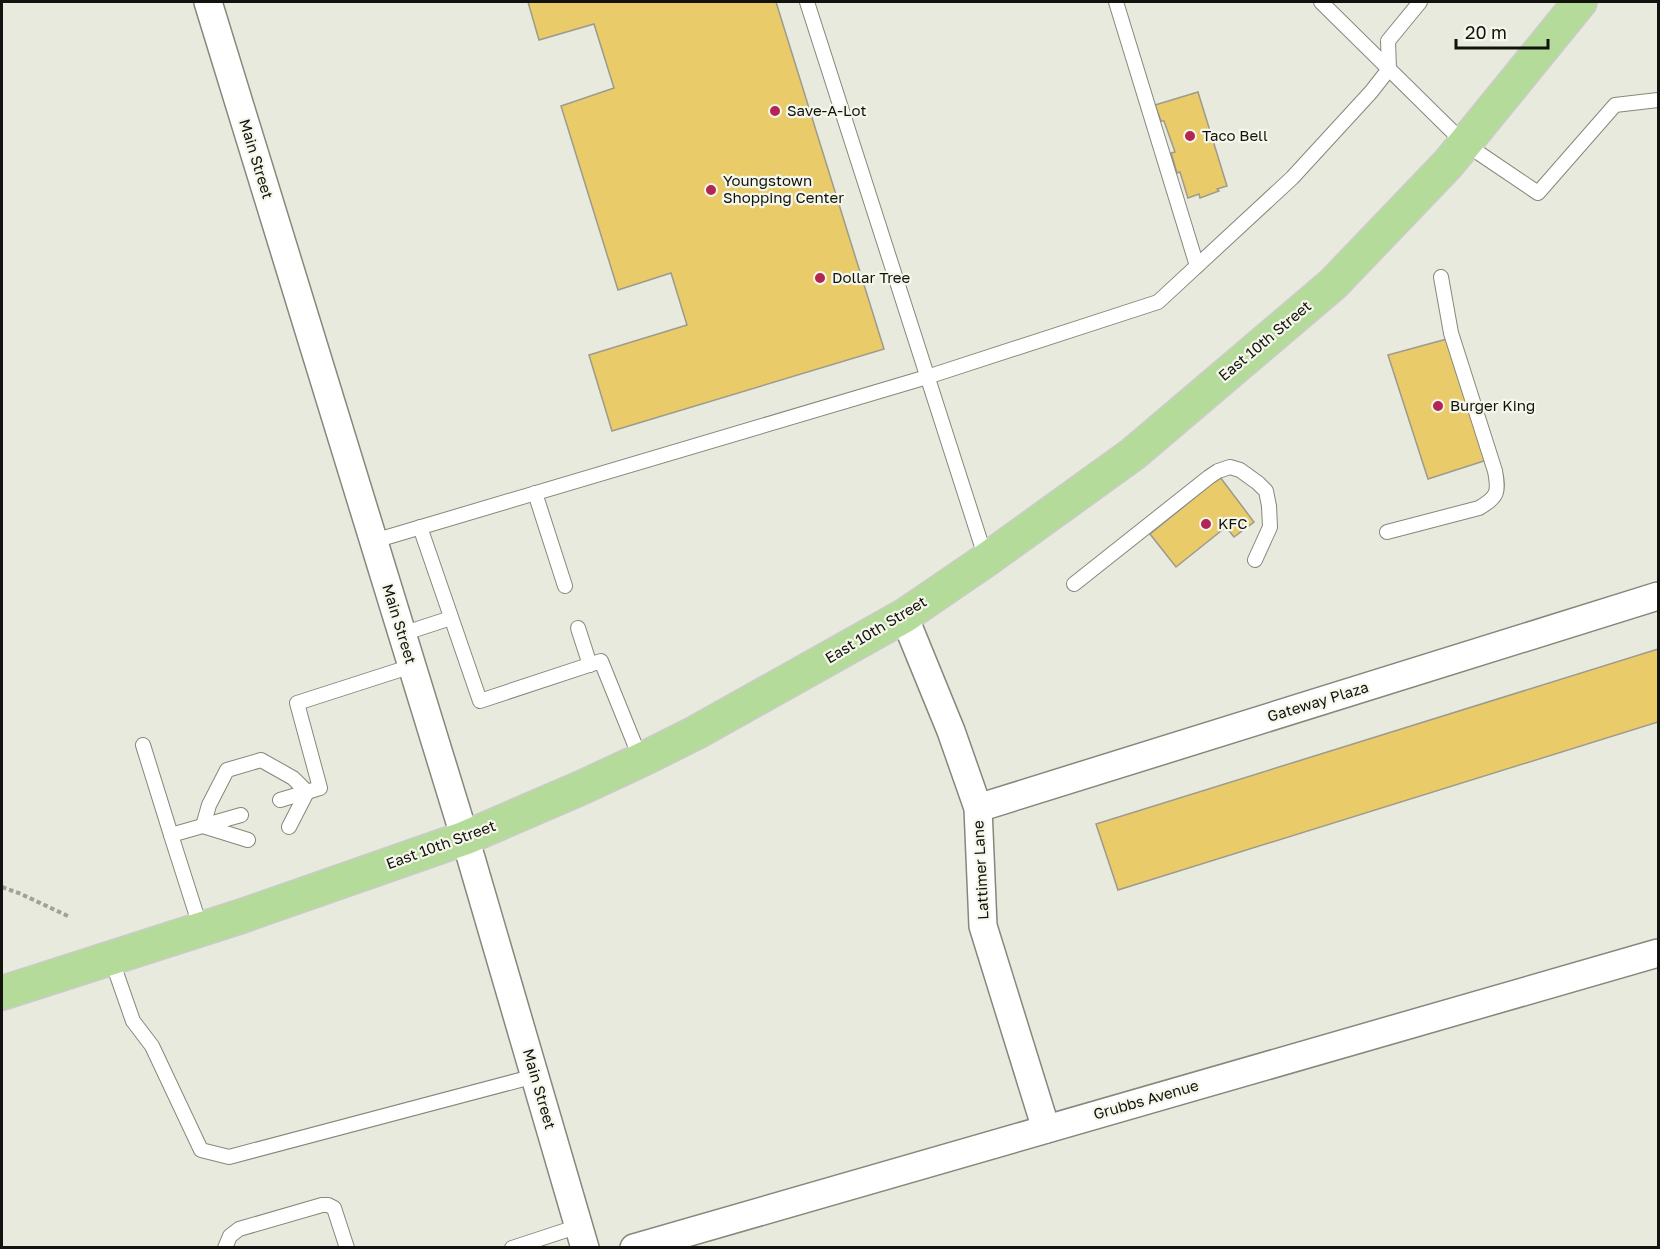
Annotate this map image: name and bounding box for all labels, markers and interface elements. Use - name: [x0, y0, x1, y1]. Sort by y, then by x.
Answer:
- scale bar: [1456, 12, 1548, 50]
- text: 20 m: [1465, 21, 1507, 43]
- place label: Save-A-Lot: [787, 101, 866, 119]
- marker: Save-A-Lot: [768, 104, 782, 118]
- street label: Main Street: [236, 116, 278, 201]
- place label: Taco Bell: [1202, 126, 1268, 144]
- marker: Taco Bell: [1183, 129, 1197, 143]
- place label: Youngstown Shopping Center: [723, 171, 844, 206]
- marker: Youngstown Shopping Center: [704, 183, 718, 197]
- place label: Dollar Tree: [832, 268, 911, 286]
- marker: Dollar Tree: [813, 271, 827, 285]
- street label: East 10th Street: [1214, 296, 1314, 384]
- place label: Burger King: [1450, 396, 1535, 414]
- marker: Burger King: [1431, 399, 1445, 413]
- place label: KFC: [1218, 514, 1247, 532]
- marker: KFC: [1199, 517, 1213, 531]
- street label: Main Street: [379, 581, 421, 666]
- street label: East 10th Street: [822, 592, 929, 667]
- street label: Gateway Plaza: [1265, 677, 1370, 725]
- street label: East 10th Street: [383, 816, 498, 872]
- street label: Lattimer Lane: [968, 820, 992, 920]
- street label: Main Street: [520, 1046, 560, 1131]
- street label: Grubbs Avenue: [1091, 1075, 1201, 1123]

